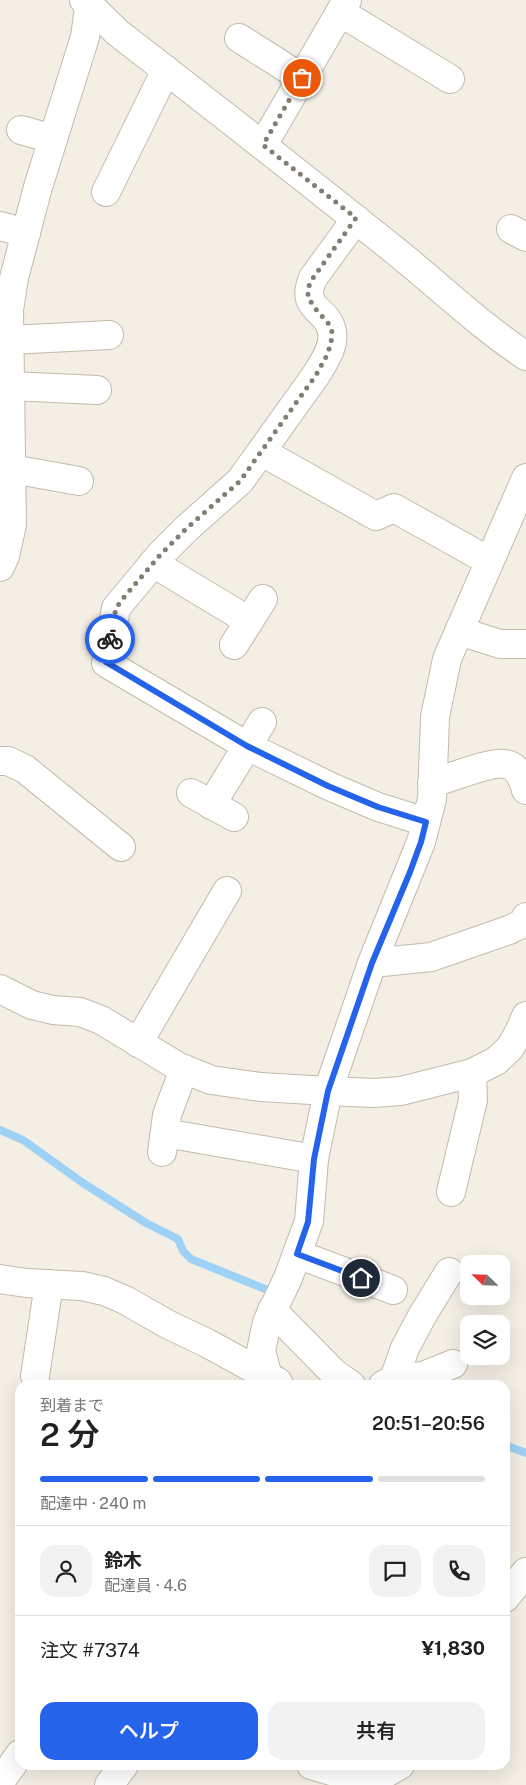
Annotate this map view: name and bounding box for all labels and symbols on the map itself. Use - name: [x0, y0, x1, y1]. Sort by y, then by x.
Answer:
- pin: [281, 57, 323, 99]
- courier: [85, 614, 135, 664]
- north arrow: [460, 1255, 510, 1305]
- pin: [340, 1257, 382, 1299]

